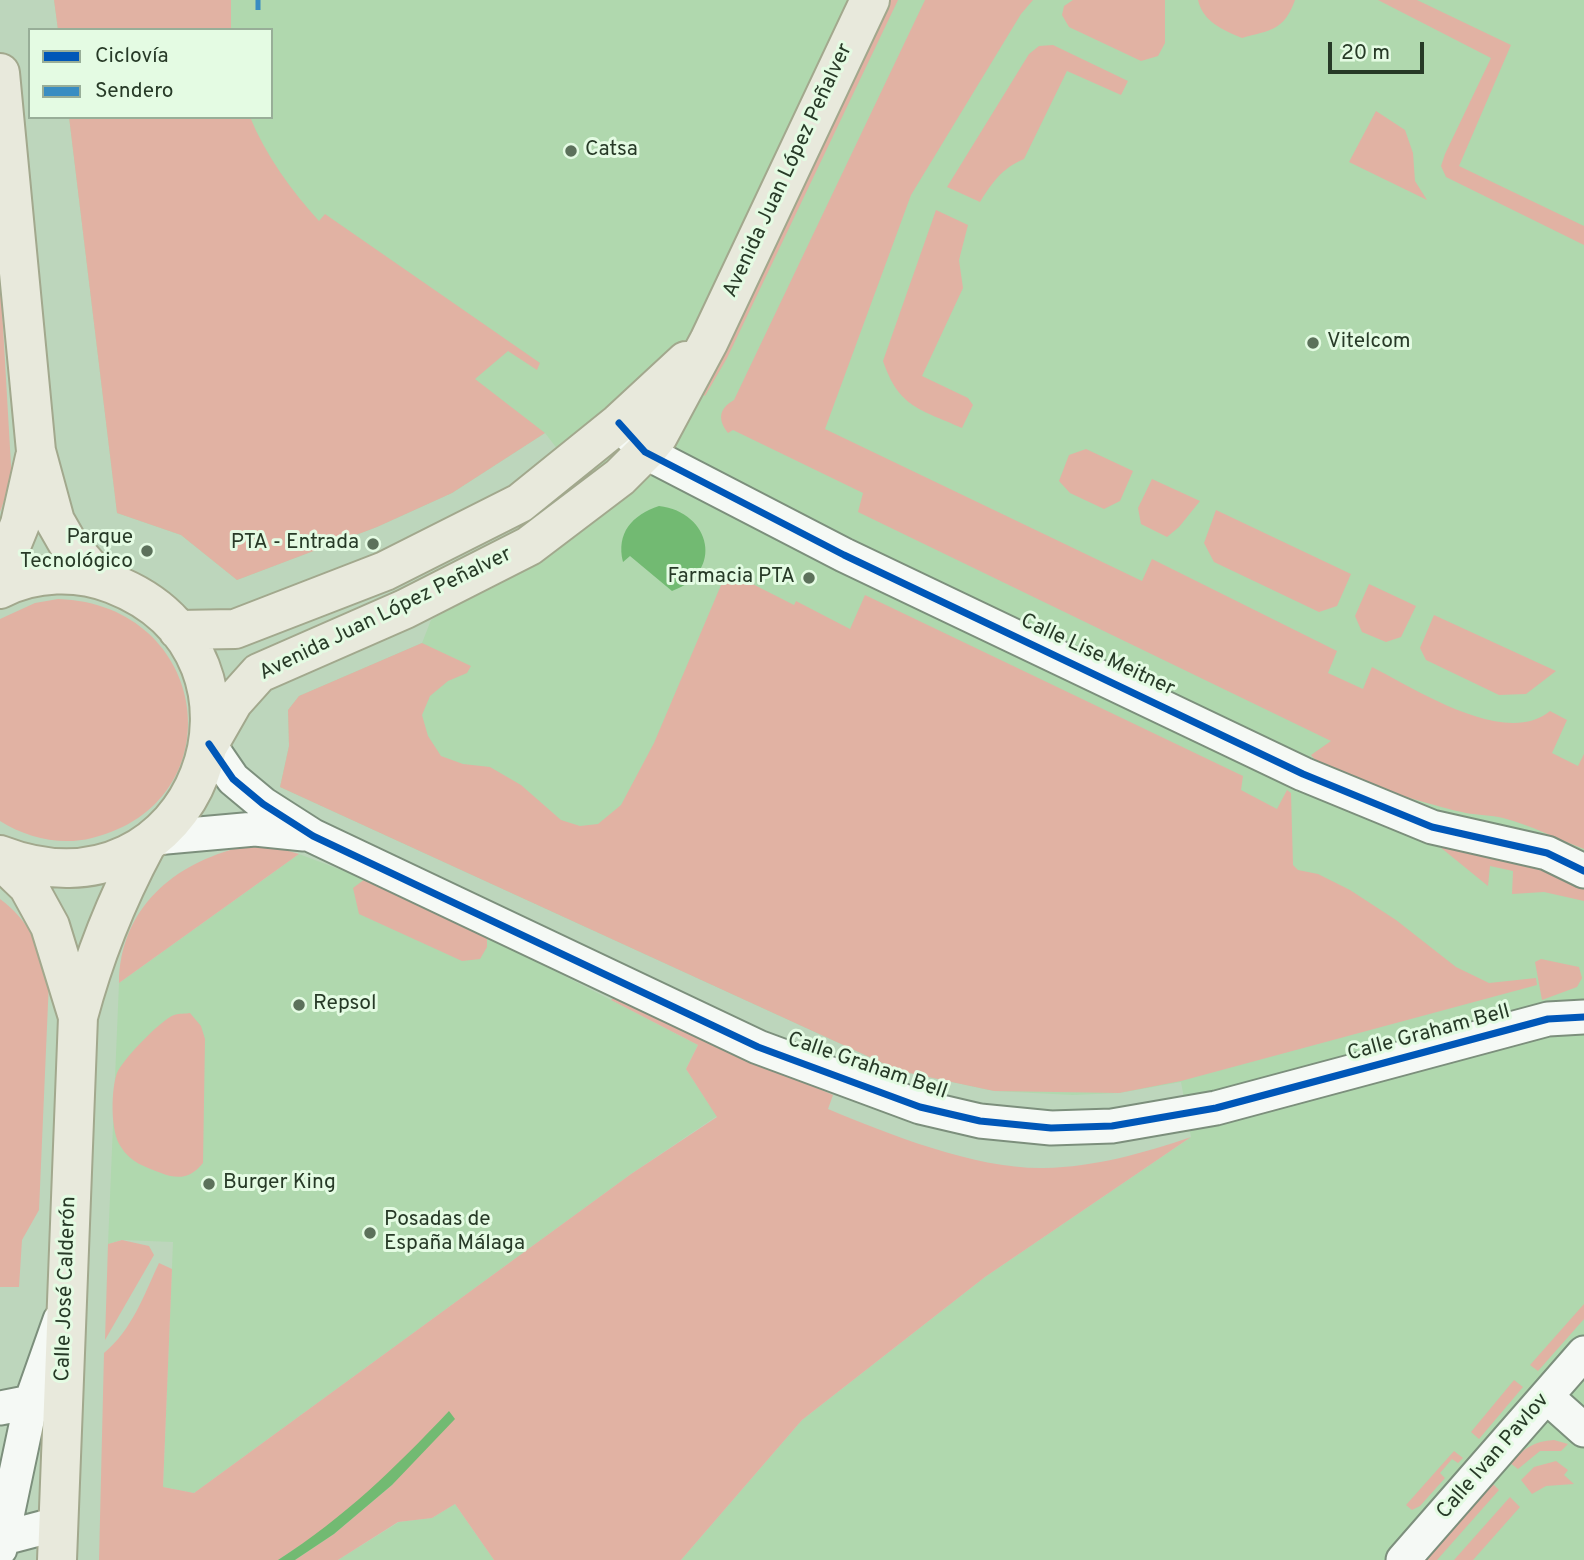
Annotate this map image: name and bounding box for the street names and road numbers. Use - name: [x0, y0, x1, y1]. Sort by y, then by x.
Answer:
- street label: Avenida Juan López Peñalver: [719, 40, 859, 302]
- street label: Avenida Juan López Peñalver: [256, 543, 516, 687]
- street label: Calle Lise Meitner: [1016, 609, 1178, 703]
- street label: Calle Graham Bell: [1345, 1000, 1513, 1068]
- street label: Calle Graham Bell: [784, 1028, 950, 1106]
- street label: Calle José Calderón: [51, 1196, 83, 1382]
- street label: Calle Ivan Pavlov: [1432, 1389, 1556, 1525]

